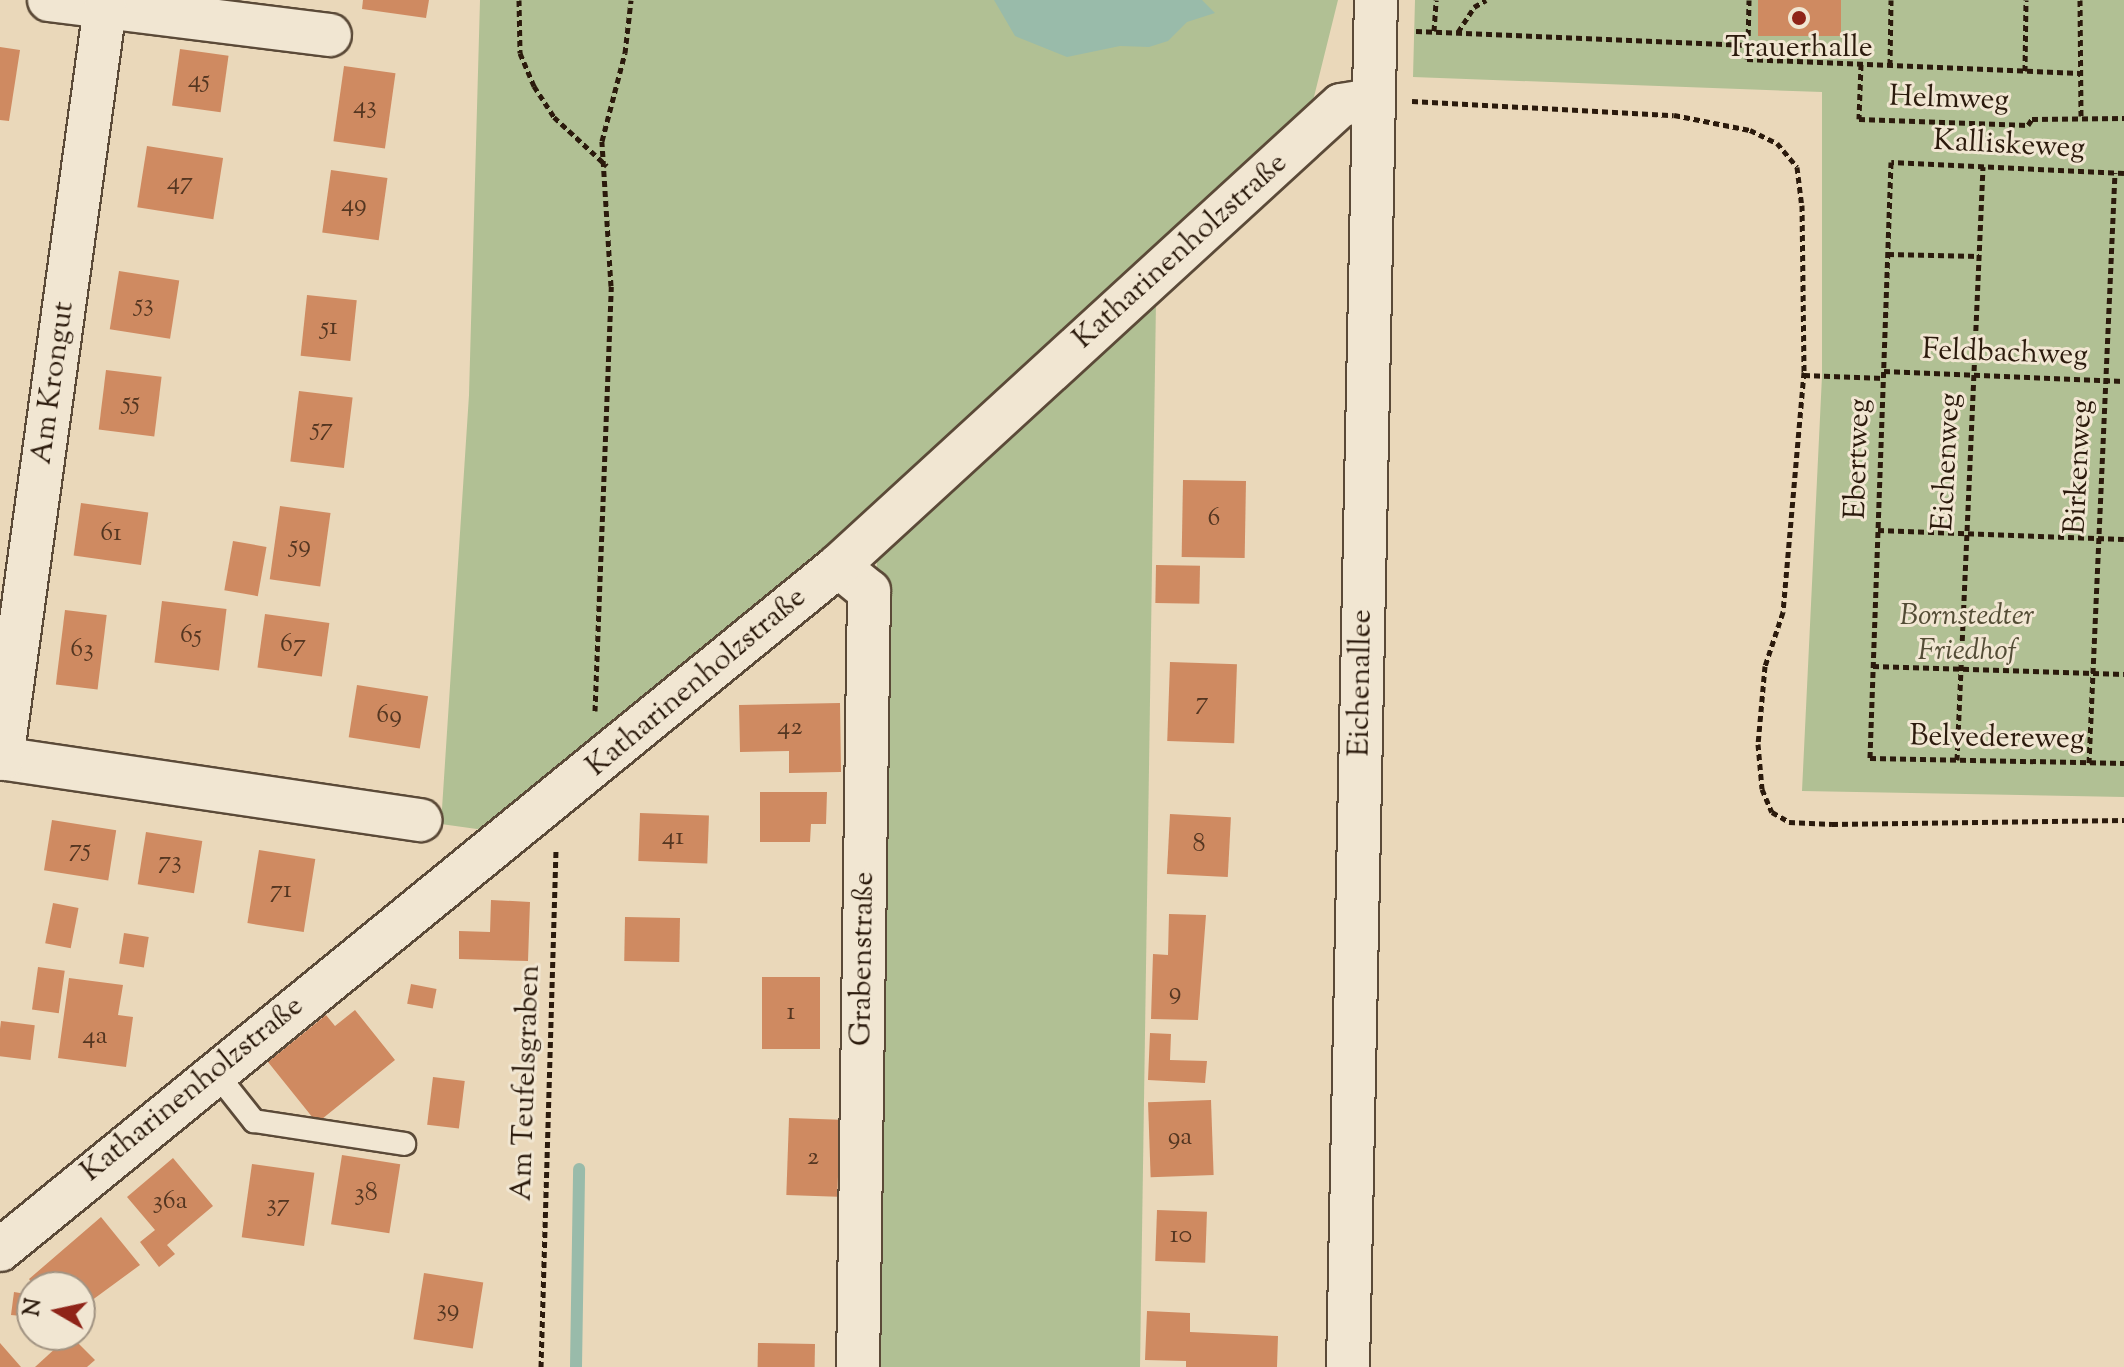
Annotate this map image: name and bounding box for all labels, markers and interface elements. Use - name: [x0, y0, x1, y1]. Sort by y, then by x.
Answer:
- marker: Trauerhalle: [1790, 9, 1808, 27]
- place label: Trauerhalle: [1725, 31, 1873, 67]
- house number: 45: [188, 65, 210, 97]
- street label: Helmweg: [1888, 80, 2010, 120]
- house number: 43: [353, 91, 377, 123]
- street label: Kalliskeweg: [1932, 124, 2086, 168]
- street label: Katharinenholzstraße: [1067, 146, 1295, 358]
- house number: 47: [167, 167, 193, 199]
- house number: 49: [341, 189, 367, 221]
- house number: 53: [134, 289, 154, 321]
- street label: Am Krongut: [25, 299, 83, 467]
- house number: 51: [320, 312, 338, 344]
- street label: Feldbachweg: [1921, 333, 2089, 375]
- house number: 55: [122, 387, 140, 419]
- street label: Eichenweg: [1926, 392, 1970, 532]
- street label: Ebertweg: [1839, 398, 1879, 520]
- street label: Birkenweg: [2058, 399, 2102, 535]
- house number: 57: [311, 413, 333, 445]
- house number: 6: [1208, 503, 1220, 535]
- house number: 61: [100, 518, 122, 550]
- house number: 59: [289, 530, 311, 562]
- street label: Katharinenholzstraße: [580, 581, 814, 785]
- park label: Bornstedter Friedhof: [1900, 599, 2034, 670]
- street label: Eichenallee: [1343, 609, 1381, 757]
- house number: 65: [180, 620, 202, 652]
- house number: 67: [280, 629, 306, 661]
- house number: 63: [70, 634, 94, 666]
- house number: 7: [1195, 687, 1209, 719]
- house number: 69: [376, 700, 402, 732]
- house number: 42: [777, 712, 803, 744]
- street label: Belvedereweg: [1909, 719, 2085, 759]
- house number: 41: [662, 822, 684, 854]
- house number: 8: [1193, 829, 1205, 861]
- house number: 75: [69, 834, 91, 866]
- house number: 73: [158, 846, 182, 878]
- street label: Grabenstraße: [844, 872, 884, 1046]
- house number: 71: [270, 875, 292, 907]
- street label: Am Teufelsgraben: [505, 964, 549, 1202]
- house number: 9: [1169, 977, 1181, 1009]
- street label: Katharinenholzstraße: [75, 989, 311, 1191]
- house number: 1: [787, 997, 795, 1029]
- house number: 4a: [82, 1021, 108, 1053]
- house number: 9a: [1168, 1122, 1192, 1154]
- house number: 2: [807, 1142, 819, 1174]
- house number: 38: [354, 1178, 378, 1210]
- house number: 36a: [152, 1186, 188, 1218]
- house number: 37: [266, 1189, 290, 1221]
- house number: 10: [1170, 1220, 1192, 1252]
- north arrow: [16, 1271, 96, 1351]
- house number: 39: [437, 1294, 459, 1326]
- text: N: [17, 1296, 51, 1319]

